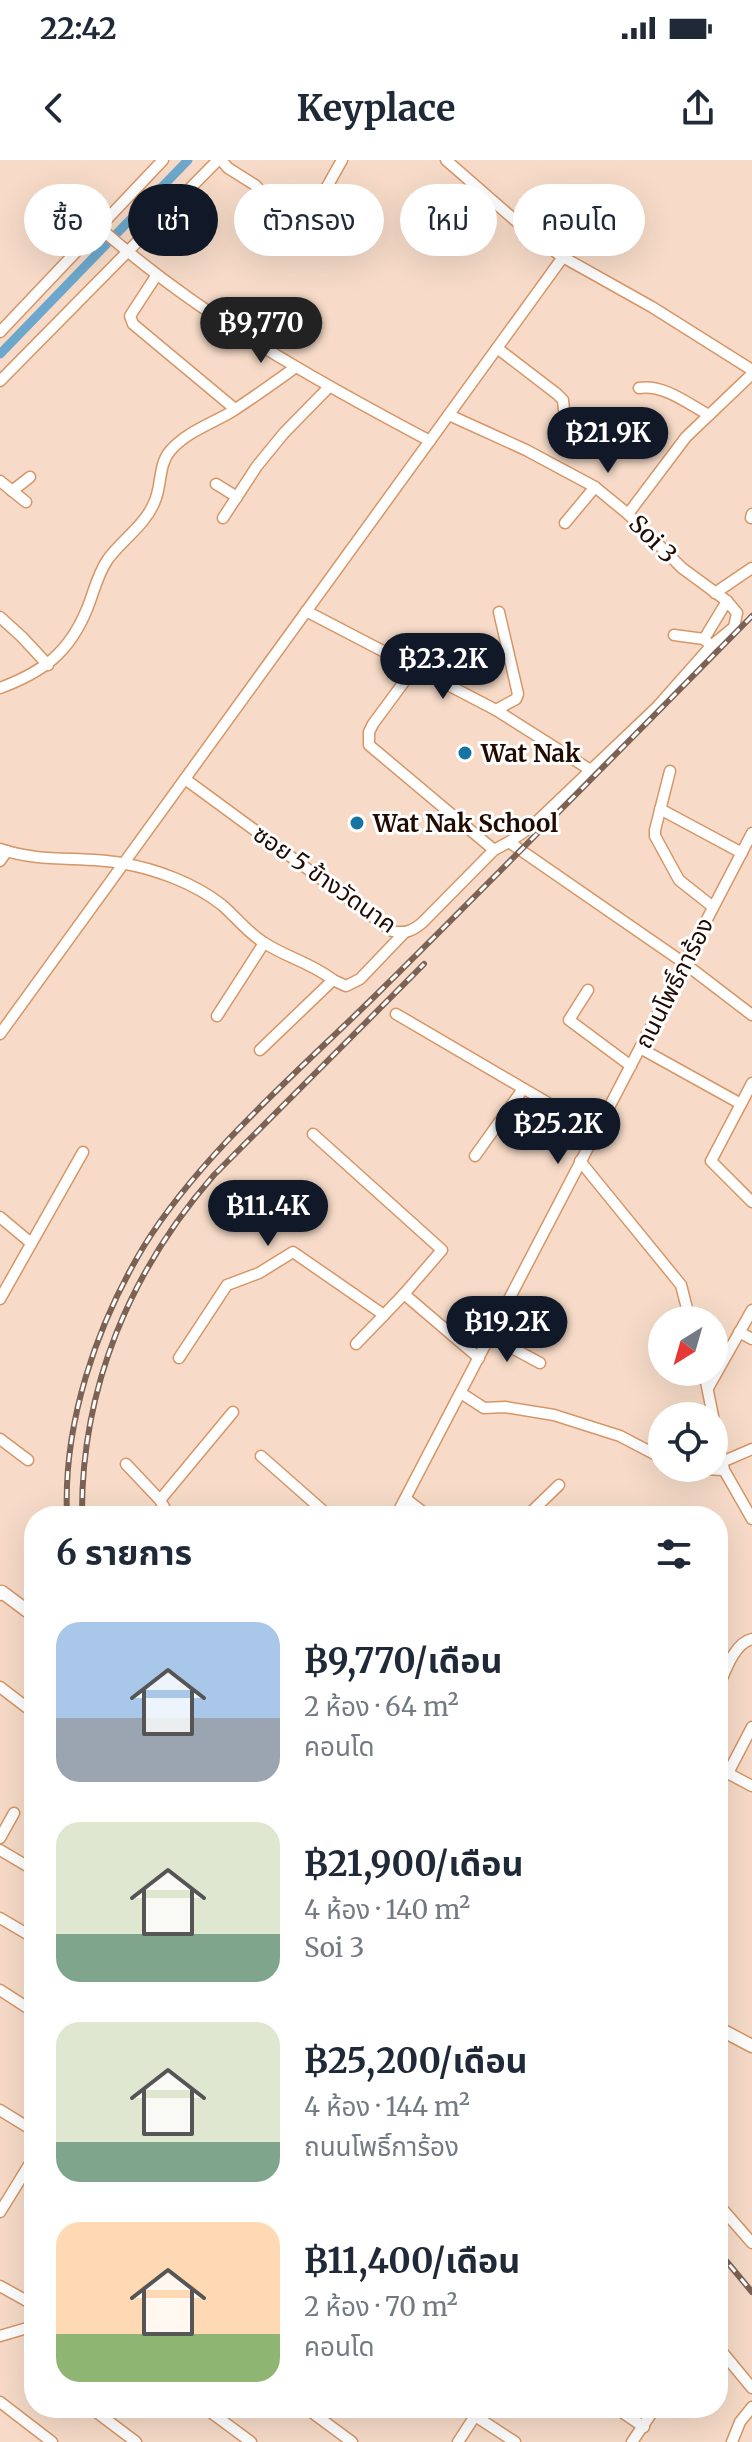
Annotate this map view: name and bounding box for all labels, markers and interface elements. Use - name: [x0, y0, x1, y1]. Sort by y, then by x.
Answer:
- text: 22:42: [40, 9, 117, 47]
- icon: back: [32, 86, 76, 130]
- text: Keyplace: [296, 86, 456, 131]
- icon: share: [676, 86, 720, 130]
- chip: ซื้อ: [24, 184, 112, 256]
- chip: เช่า: [128, 184, 218, 256]
- chip: ตัวกรอง: [234, 184, 384, 256]
- chip: ใหม่: [400, 184, 497, 256]
- chip: คอนโด: [513, 184, 645, 256]
- pin: ฿9,770: [196, 297, 326, 365]
- text: ฿9,770: [218, 306, 304, 339]
- pin: ฿21.9K: [543, 407, 673, 475]
- text: ฿21.9K: [565, 416, 651, 449]
- street label: Soi 3: [622, 508, 684, 570]
- pin: ฿23.2K: [378, 633, 508, 701]
- text: ฿23.2K: [398, 642, 488, 675]
- place label: Wat Nak: [480, 738, 581, 769]
- marker: Wat Nak: [456, 744, 474, 762]
- place label: Wat Nak School: [372, 808, 558, 839]
- marker: Wat Nak School: [348, 814, 366, 832]
- street label: ซอย 5 ข้างวัดนาค: [247, 818, 403, 940]
- street label: ถนนโพธิ์การ้อง: [628, 912, 720, 1054]
- pin: ฿25.2K: [493, 1098, 623, 1166]
- text: ฿25.2K: [513, 1107, 603, 1140]
- pin: ฿11.4K: [203, 1180, 333, 1248]
- text: ฿11.4K: [226, 1189, 310, 1222]
- pin: ฿19.2K: [442, 1296, 572, 1364]
- text: ฿19.2K: [464, 1305, 550, 1338]
- north arrow: [648, 1306, 728, 1386]
- map controls: [648, 1306, 728, 1482]
- button: locate: [648, 1402, 728, 1482]
- text: 6 รายการ: [56, 1532, 192, 1574]
- icon: filters: [652, 1532, 696, 1576]
- text: ฿9,770/เดือน: [304, 1640, 502, 1682]
- icon: home: [120, 1654, 216, 1750]
- text: 2 ห้อง · 64 m²: [304, 1690, 459, 1723]
- text: คอนโด: [304, 1730, 375, 1763]
- text: ฿21,900/เดือน: [304, 1843, 523, 1885]
- icon: home: [120, 1854, 216, 1950]
- text: 4 ห้อง · 140 m²: [304, 1893, 470, 1926]
- text: Soi 3: [304, 1931, 364, 1964]
- text: ฿25,200/เดือน: [304, 2040, 528, 2082]
- icon: home: [120, 2054, 216, 2150]
- text: 4 ห้อง · 144 m²: [304, 2090, 470, 2123]
- text: ถนนโพธิ์การ้อง: [304, 2130, 459, 2163]
- text: ฿11,400/เดือน: [304, 2240, 520, 2282]
- icon: home: [120, 2254, 216, 2350]
- text: 2 ห้อง · 70 m²: [304, 2290, 458, 2323]
- text: คอนโด: [304, 2330, 375, 2363]

